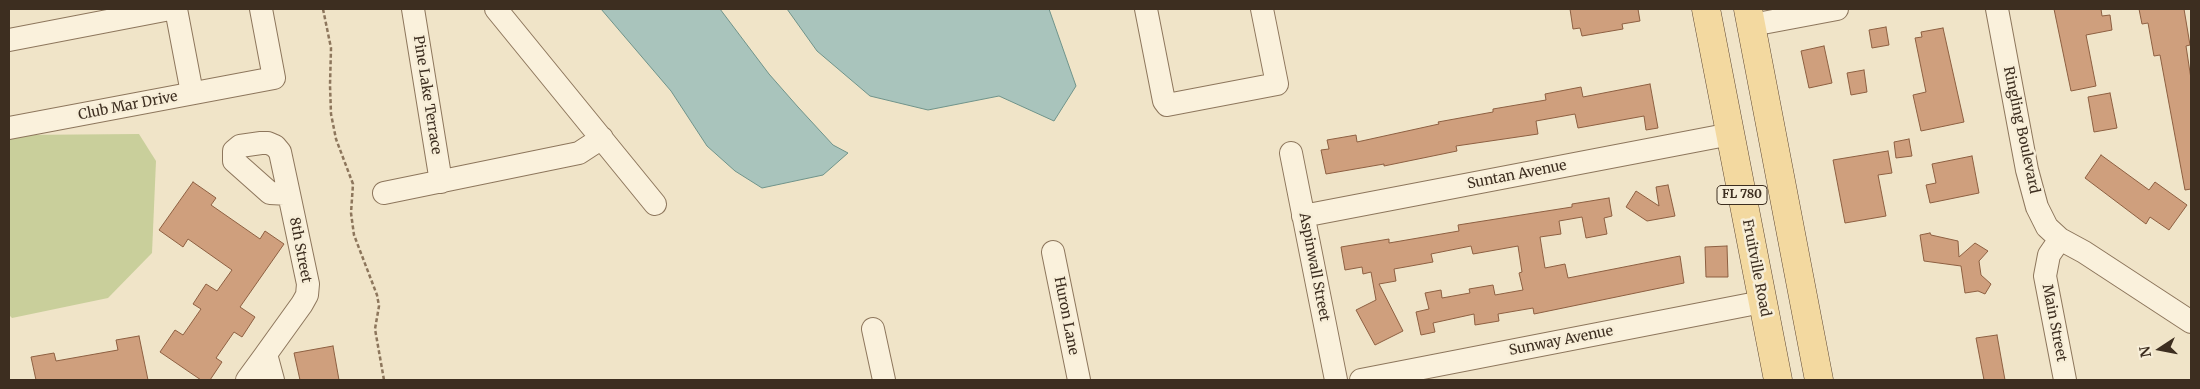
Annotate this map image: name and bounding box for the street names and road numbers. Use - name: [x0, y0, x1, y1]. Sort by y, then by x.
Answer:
- street label: Pine Lake Terrace: [409, 34, 445, 156]
- street label: Ringling Boulevard: [1999, 65, 2043, 195]
- street label: Club Mar Drive: [77, 88, 179, 124]
- street label: Suntan Avenue: [1466, 157, 1568, 193]
- road number: FL 780: [1717, 186, 1767, 204]
- street label: Aspinwall Street: [1295, 211, 1333, 323]
- street label: 8th Street: [285, 216, 315, 284]
- street label: Fruitville Road: [1738, 218, 1774, 318]
- street label: Huron Lane: [1050, 275, 1082, 357]
- street label: Main Street: [2038, 283, 2070, 363]
- street label: Sunway Avenue: [1508, 323, 1614, 359]

